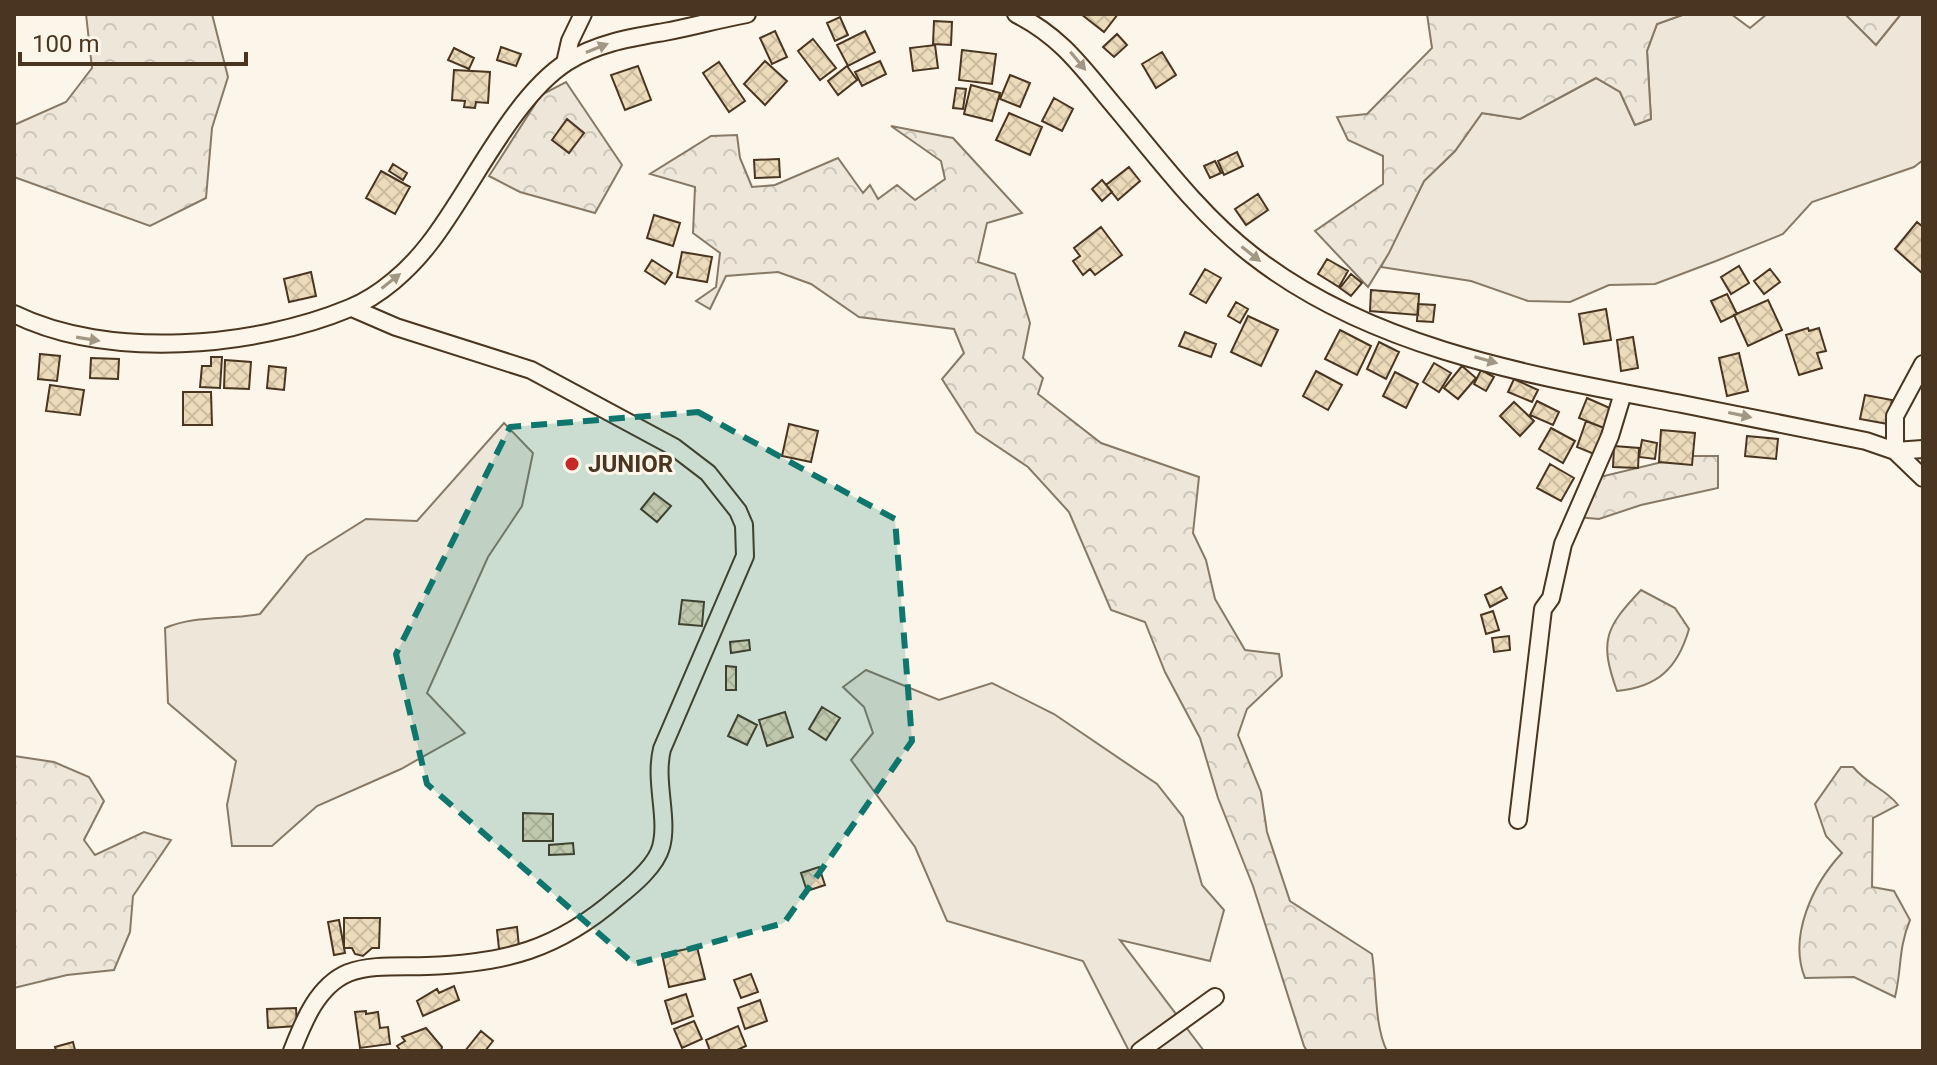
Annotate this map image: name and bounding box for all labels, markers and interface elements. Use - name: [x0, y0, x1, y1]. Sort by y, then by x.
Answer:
- scale bar: [20, 16, 246, 66]
- text: 100 m: [32, 30, 99, 58]
- one-way arrow: [585, 41, 609, 54]
- one-way arrow: [1069, 50, 1086, 70]
- one-way arrow: [1241, 245, 1261, 262]
- one-way arrow: [381, 274, 401, 290]
- one-way arrow: [75, 333, 100, 345]
- one-way arrow: [1474, 354, 1498, 367]
- one-way arrow: [1727, 410, 1752, 422]
- place label: JUNIOR: [588, 450, 673, 478]
- marker: JUNIOR: [563, 455, 581, 473]

